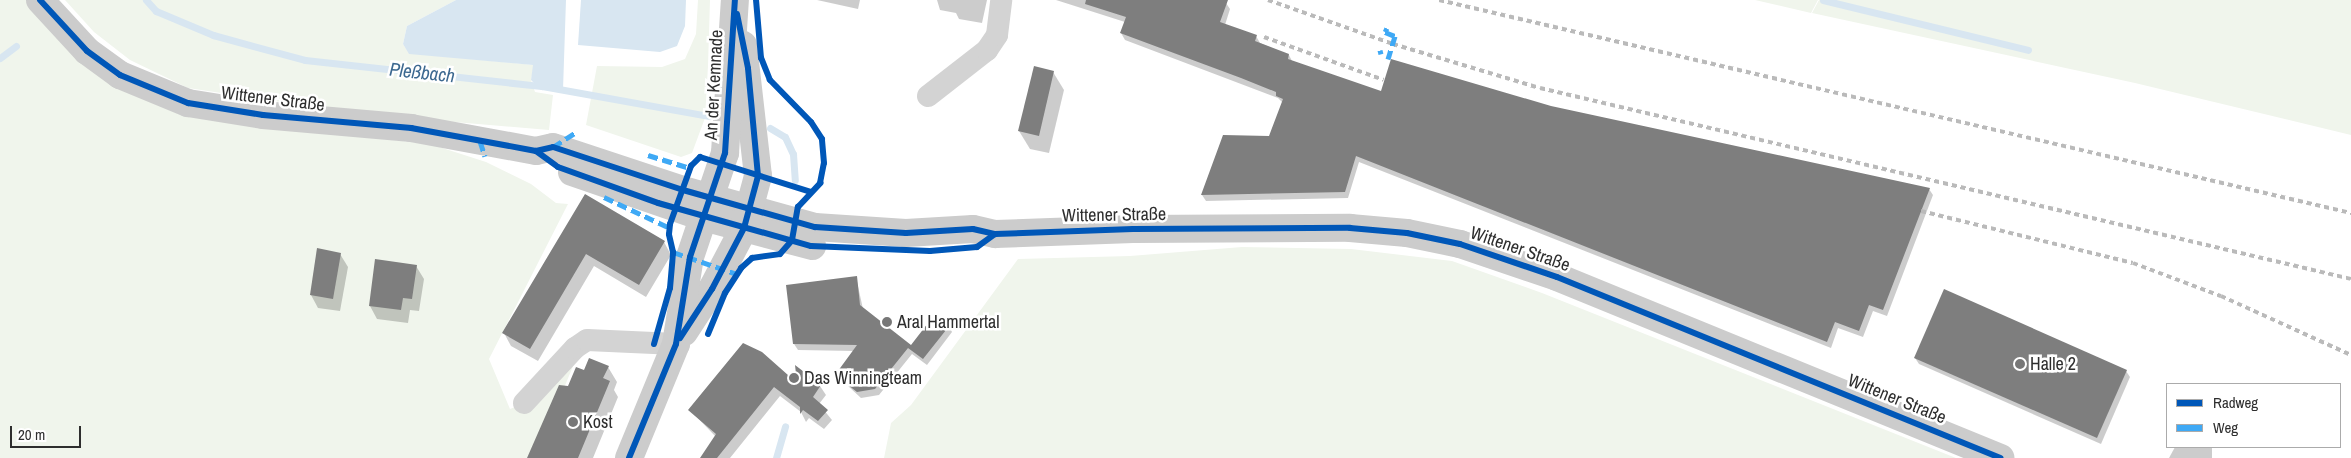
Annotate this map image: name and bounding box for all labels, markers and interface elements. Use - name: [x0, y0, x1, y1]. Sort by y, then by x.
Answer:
- street label: An der Kemnade: [700, 29, 728, 141]
- water label: Pleßbach: [388, 58, 456, 88]
- street label: Wittener Straße: [220, 82, 326, 116]
- street label: Wittener Straße: [1062, 203, 1166, 227]
- street label: Wittener Straße: [1467, 222, 1573, 276]
- place label: Aral Hammertal: [897, 311, 1000, 333]
- marker: Aral Hammertal: [881, 316, 893, 328]
- place label: Halle 2: [2030, 353, 2076, 375]
- marker: Halle 2: [2014, 358, 2026, 370]
- place label: Das Winningteam: [804, 367, 922, 389]
- street label: Wittener Straße: [1845, 369, 1949, 429]
- marker: Das Winningteam: [788, 372, 800, 384]
- legend: [2166, 383, 2341, 448]
- text: Radweg: [2213, 392, 2258, 413]
- place label: Kost: [583, 411, 613, 433]
- scale bar: [12, 416, 84, 448]
- marker: Kost: [567, 416, 579, 428]
- text: Weg: [2213, 417, 2238, 438]
- text: 20 m: [18, 424, 45, 445]

